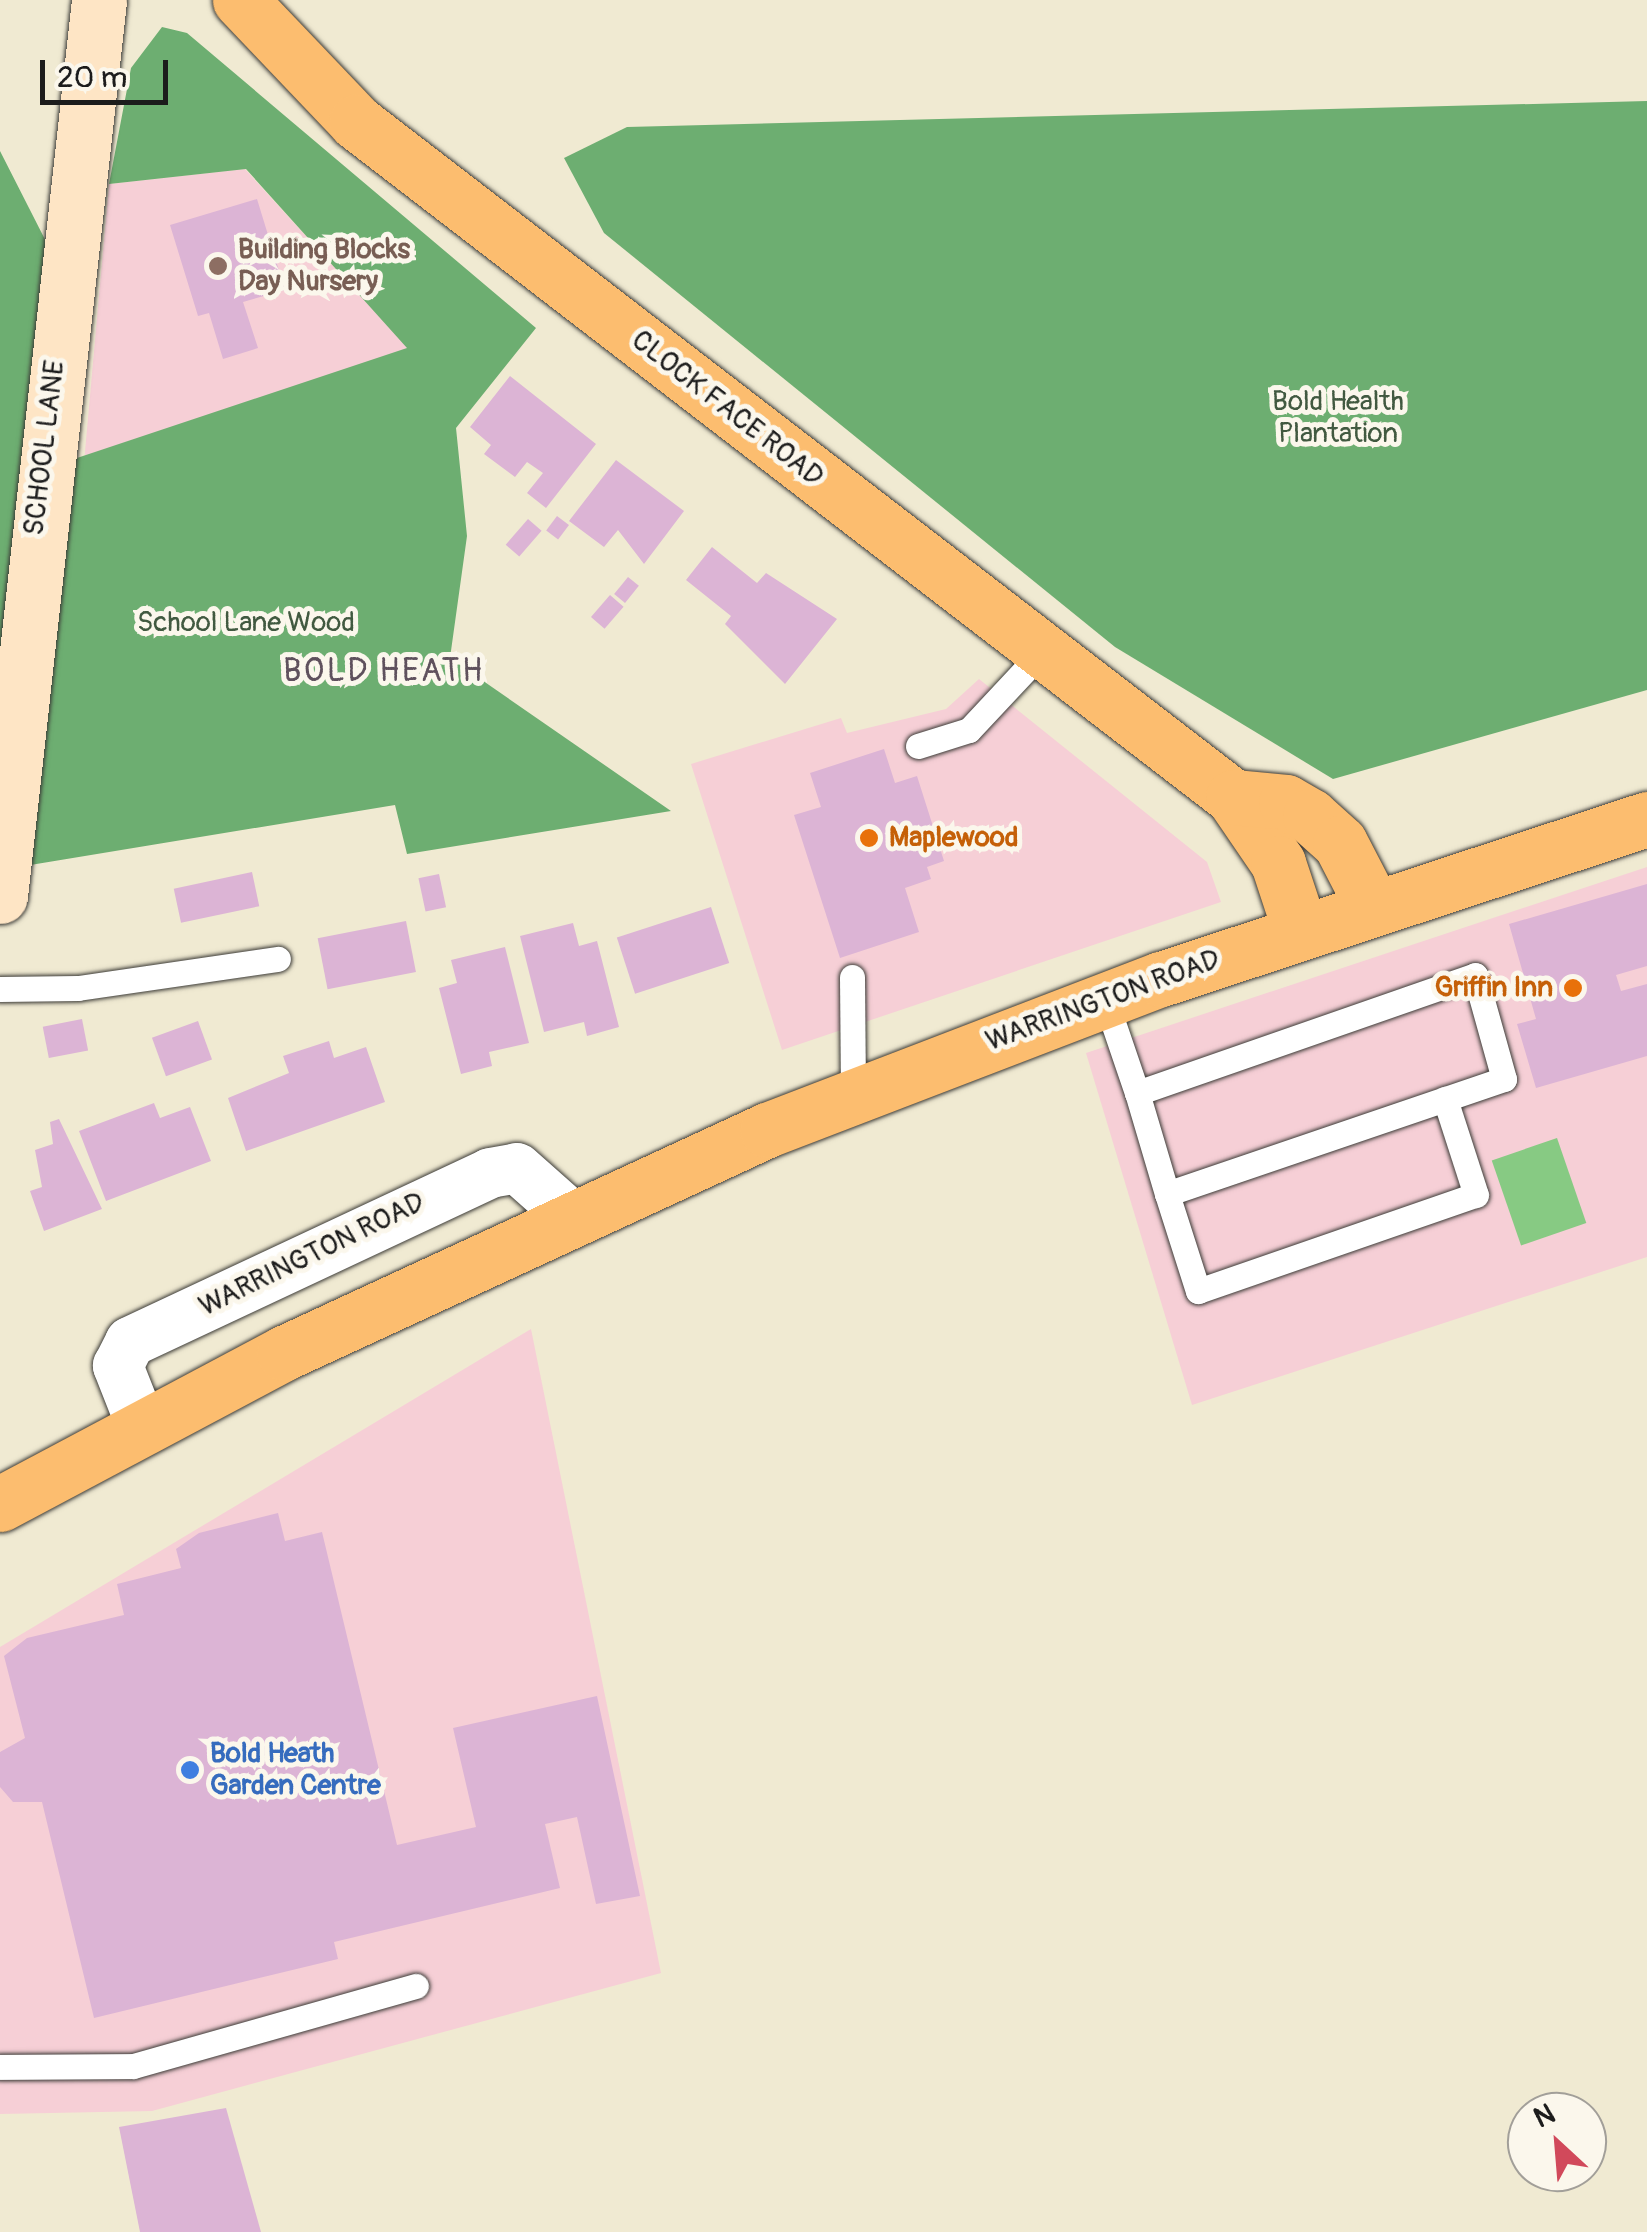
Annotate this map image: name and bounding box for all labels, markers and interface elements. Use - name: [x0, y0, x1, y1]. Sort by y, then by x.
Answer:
- scale bar: [45, 40, 172, 102]
- text: 20 m: [57, 59, 127, 96]
- place label: Building Blocks Day Nursery: [238, 233, 410, 299]
- marker: Building Blocks Day Nursery: [207, 255, 229, 277]
- street label: CLOCK FACE ROAD: [625, 324, 829, 494]
- street label: SCHOOL LANE: [18, 359, 72, 537]
- park label: Bold Health Plantation: [1272, 385, 1404, 451]
- park label: School Lane Wood: [137, 606, 355, 640]
- district label: BOLD HEATH: [283, 652, 485, 690]
- place label: Maplewood: [889, 821, 1019, 855]
- marker: Maplewood: [858, 827, 880, 849]
- street label: WARRINGTON ROAD: [982, 943, 1224, 1059]
- place label: Griffin Inn: [1435, 971, 1553, 1005]
- marker: Griffin Inn: [1562, 977, 1584, 999]
- street label: WARRINGTON ROAD: [194, 1186, 430, 1324]
- place label: Bold Heath Garden Centre: [210, 1737, 381, 1803]
- marker: Bold Heath Garden Centre: [179, 1759, 201, 1781]
- north arrow: [1507, 2092, 1607, 2192]
- text: N: [1528, 2097, 1561, 2136]

